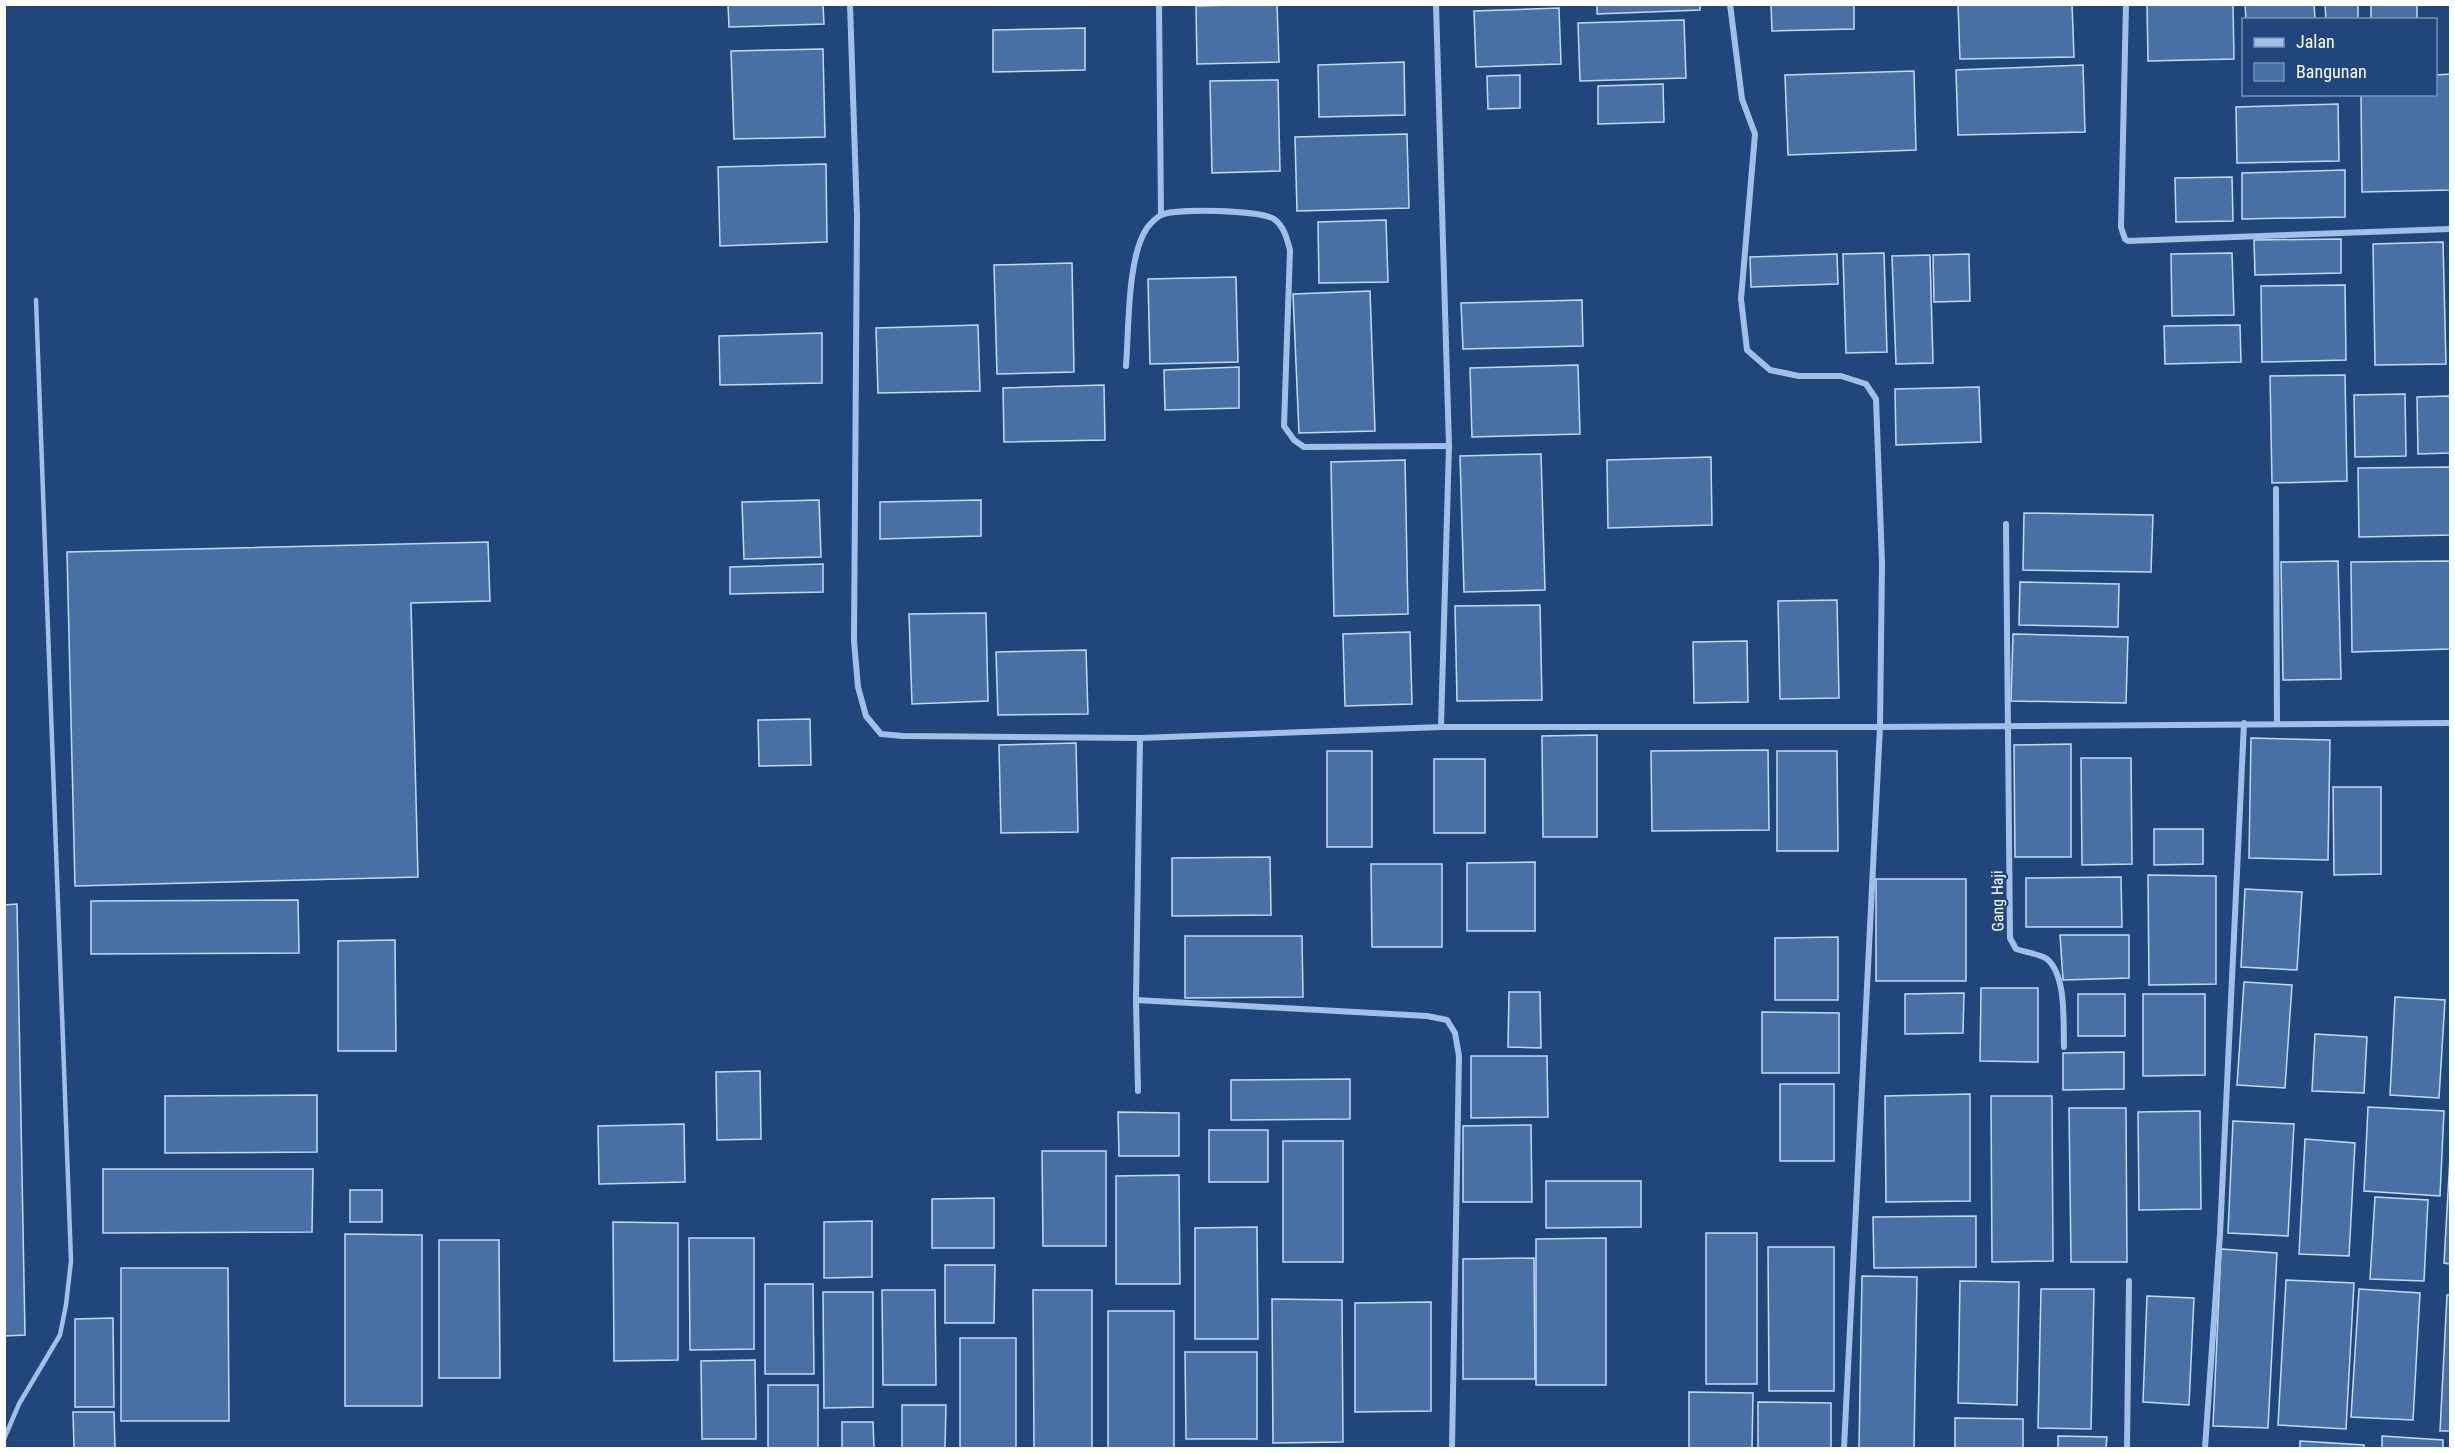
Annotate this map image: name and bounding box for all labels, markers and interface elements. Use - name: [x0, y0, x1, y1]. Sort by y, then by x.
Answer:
- legend: [2242, 18, 2437, 96]
- text: Jalan: [2296, 31, 2335, 52]
- text: Bangunan: [2296, 61, 2367, 82]
- street label: Gang Haji: [1987, 870, 2008, 932]

